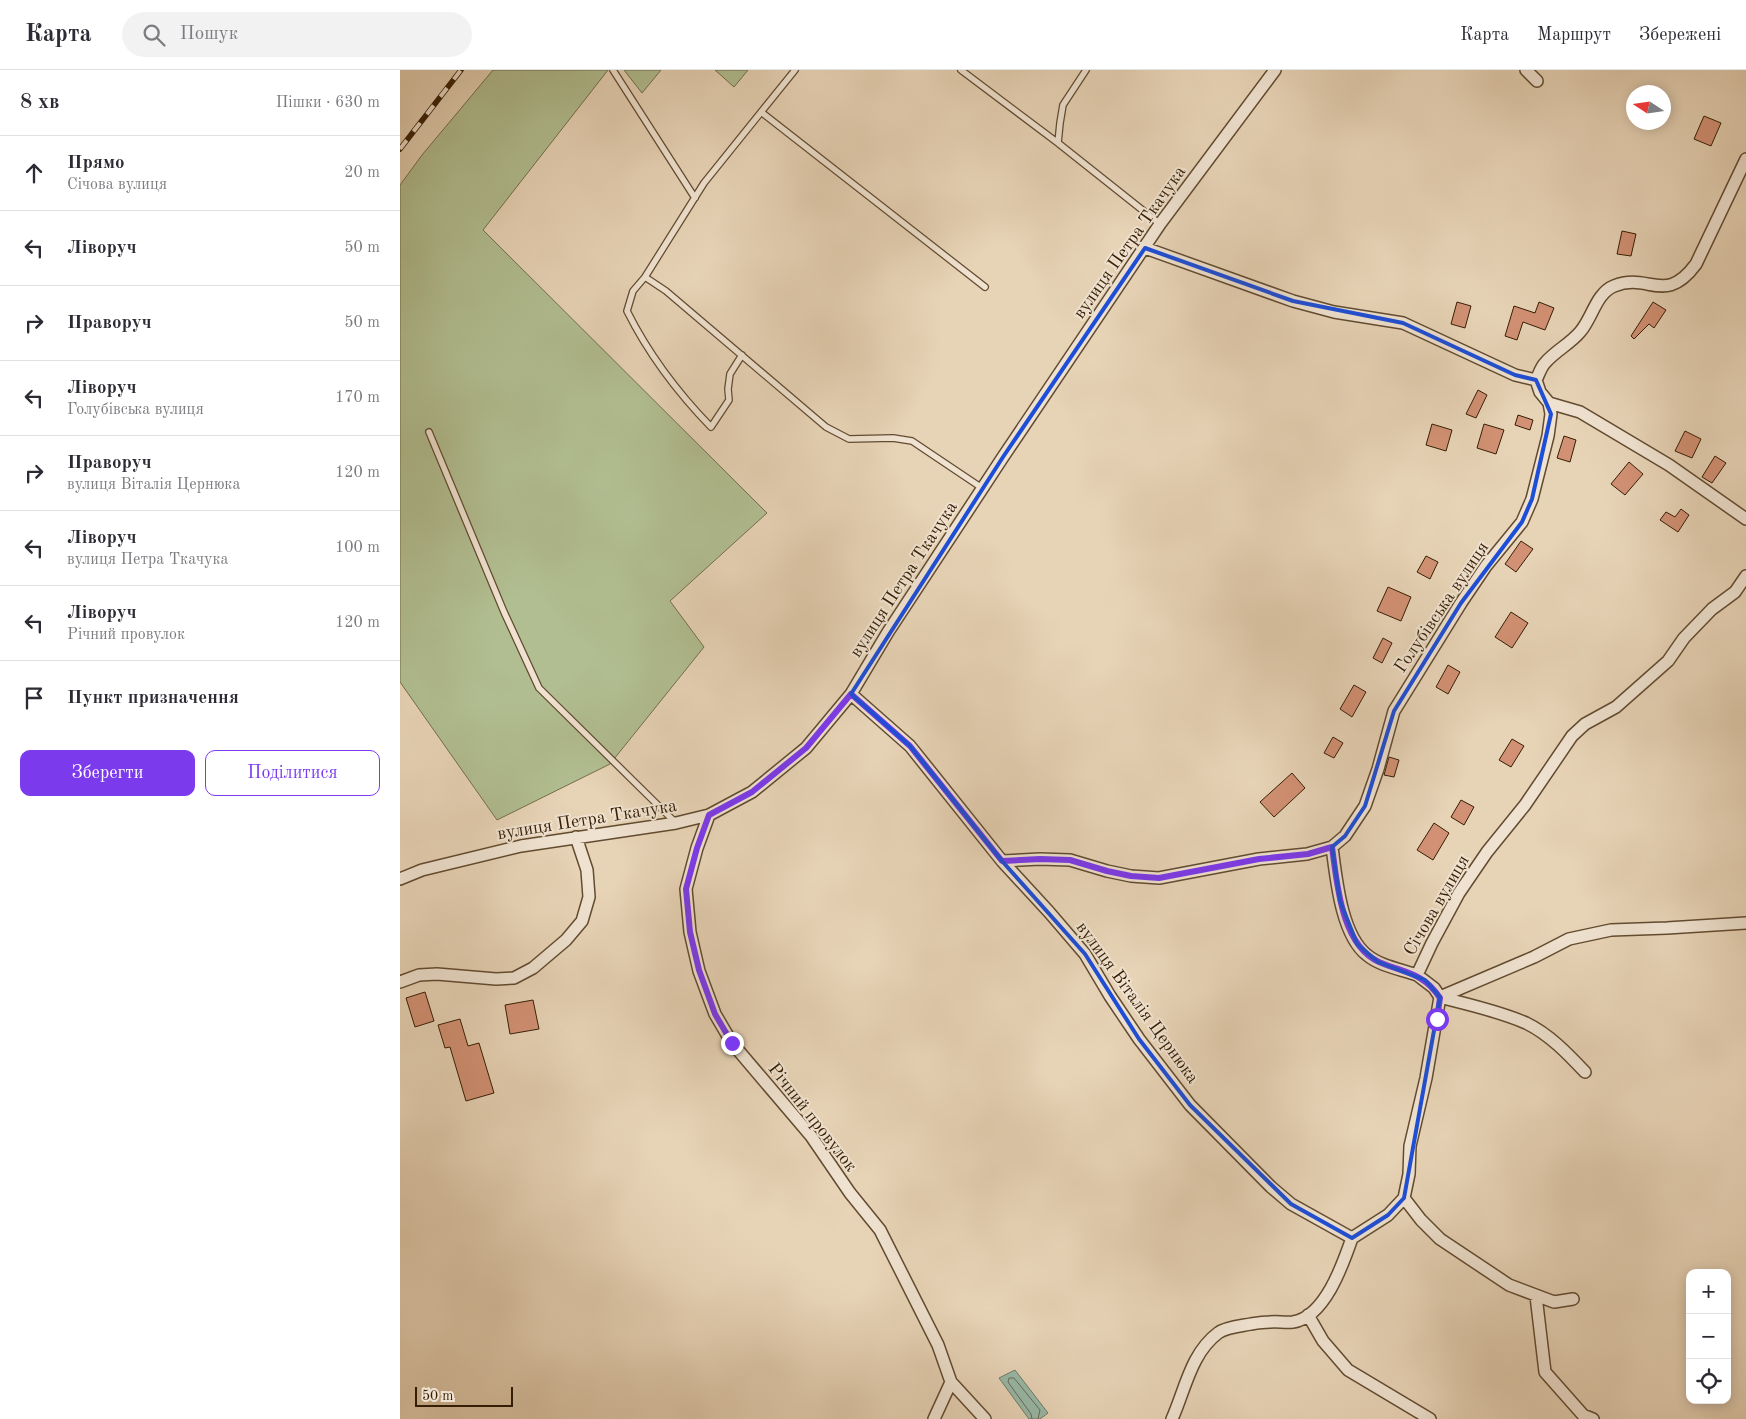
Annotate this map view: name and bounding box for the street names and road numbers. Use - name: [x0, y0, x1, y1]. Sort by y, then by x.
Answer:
- street label: вулиця Петра Ткачука: [1070, 163, 1189, 322]
- street label: вулиця Петра Ткачука: [847, 498, 961, 661]
- street label: Голубівська вулиця: [1391, 539, 1492, 676]
- street label: вулиця Петра Ткачука: [496, 797, 678, 843]
- street label: Січова вулиця: [1401, 852, 1473, 959]
- street label: вулиця Віталія Цернюка: [1073, 918, 1202, 1087]
- street label: Річний провулок: [764, 1060, 860, 1175]

